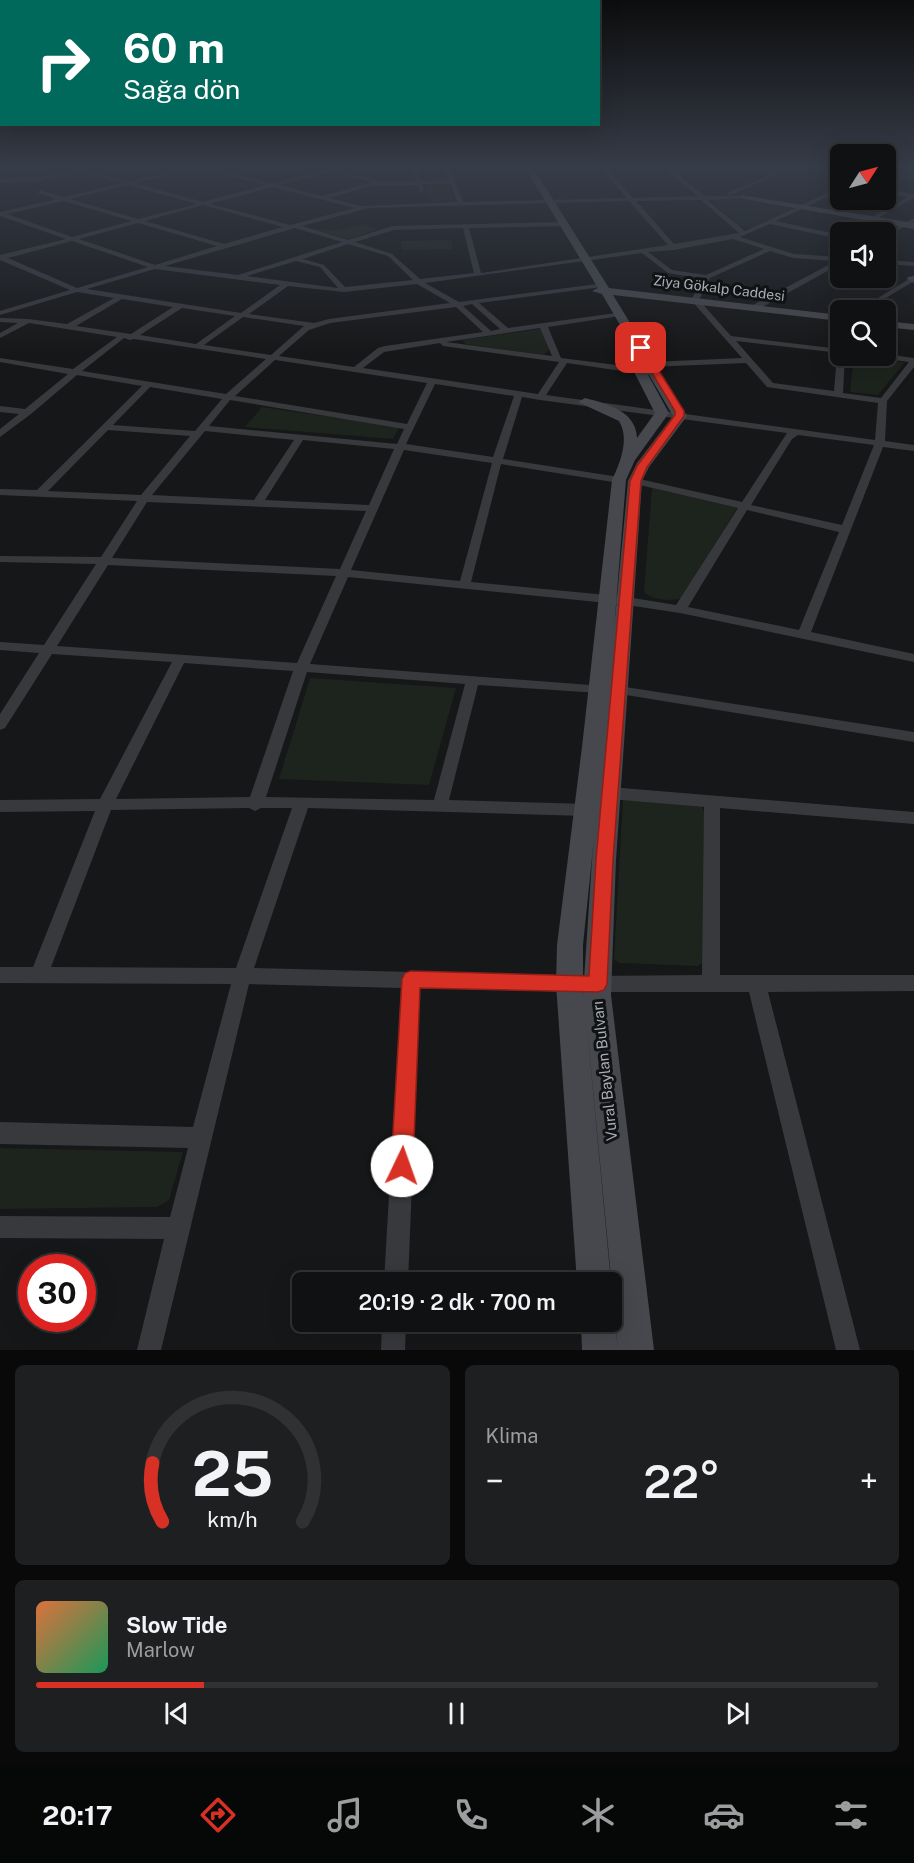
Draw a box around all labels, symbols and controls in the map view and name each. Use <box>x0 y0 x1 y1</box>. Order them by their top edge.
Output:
text: 60 m <box>123 23 225 72</box>
icon: right <box>24 24 102 102</box>
text: Sağa dön <box>123 73 240 105</box>
north arrow <box>830 144 896 210</box>
map controls <box>830 144 896 366</box>
button: sound <box>830 222 896 288</box>
street label: Ziya Gökalp Caddesi <box>652 272 786 304</box>
button: search <box>830 300 896 366</box>
pin <box>615 322 666 373</box>
icon: arrive <box>624 331 657 364</box>
street label: Vural Baylan Bulvarı <box>589 1000 620 1142</box>
position arrow <box>370 1134 434 1198</box>
speed limit sign: 30 <box>18 1254 96 1332</box>
text: 20:19 · 2 dk · 700 m <box>358 1289 556 1315</box>
text: Klima <box>486 1424 538 1448</box>
text: 25 <box>191 1437 273 1510</box>
text: 22° <box>643 1455 720 1508</box>
text: − <box>486 1462 504 1500</box>
text: + <box>860 1462 878 1500</box>
text: km/h <box>207 1507 257 1532</box>
text: Slow Tide <box>126 1612 227 1638</box>
text: Marlow <box>126 1638 195 1662</box>
icon: previous <box>160 1697 193 1730</box>
icon: pause <box>440 1697 473 1730</box>
icon: next <box>721 1697 754 1730</box>
icon: directions <box>197 1794 239 1836</box>
icon: music <box>324 1794 366 1836</box>
icon: phone <box>450 1794 492 1836</box>
icon: climate <box>577 1794 619 1836</box>
icon: car <box>703 1794 745 1836</box>
icon: filters <box>830 1794 872 1836</box>
text: 20:17 <box>42 1799 113 1831</box>

